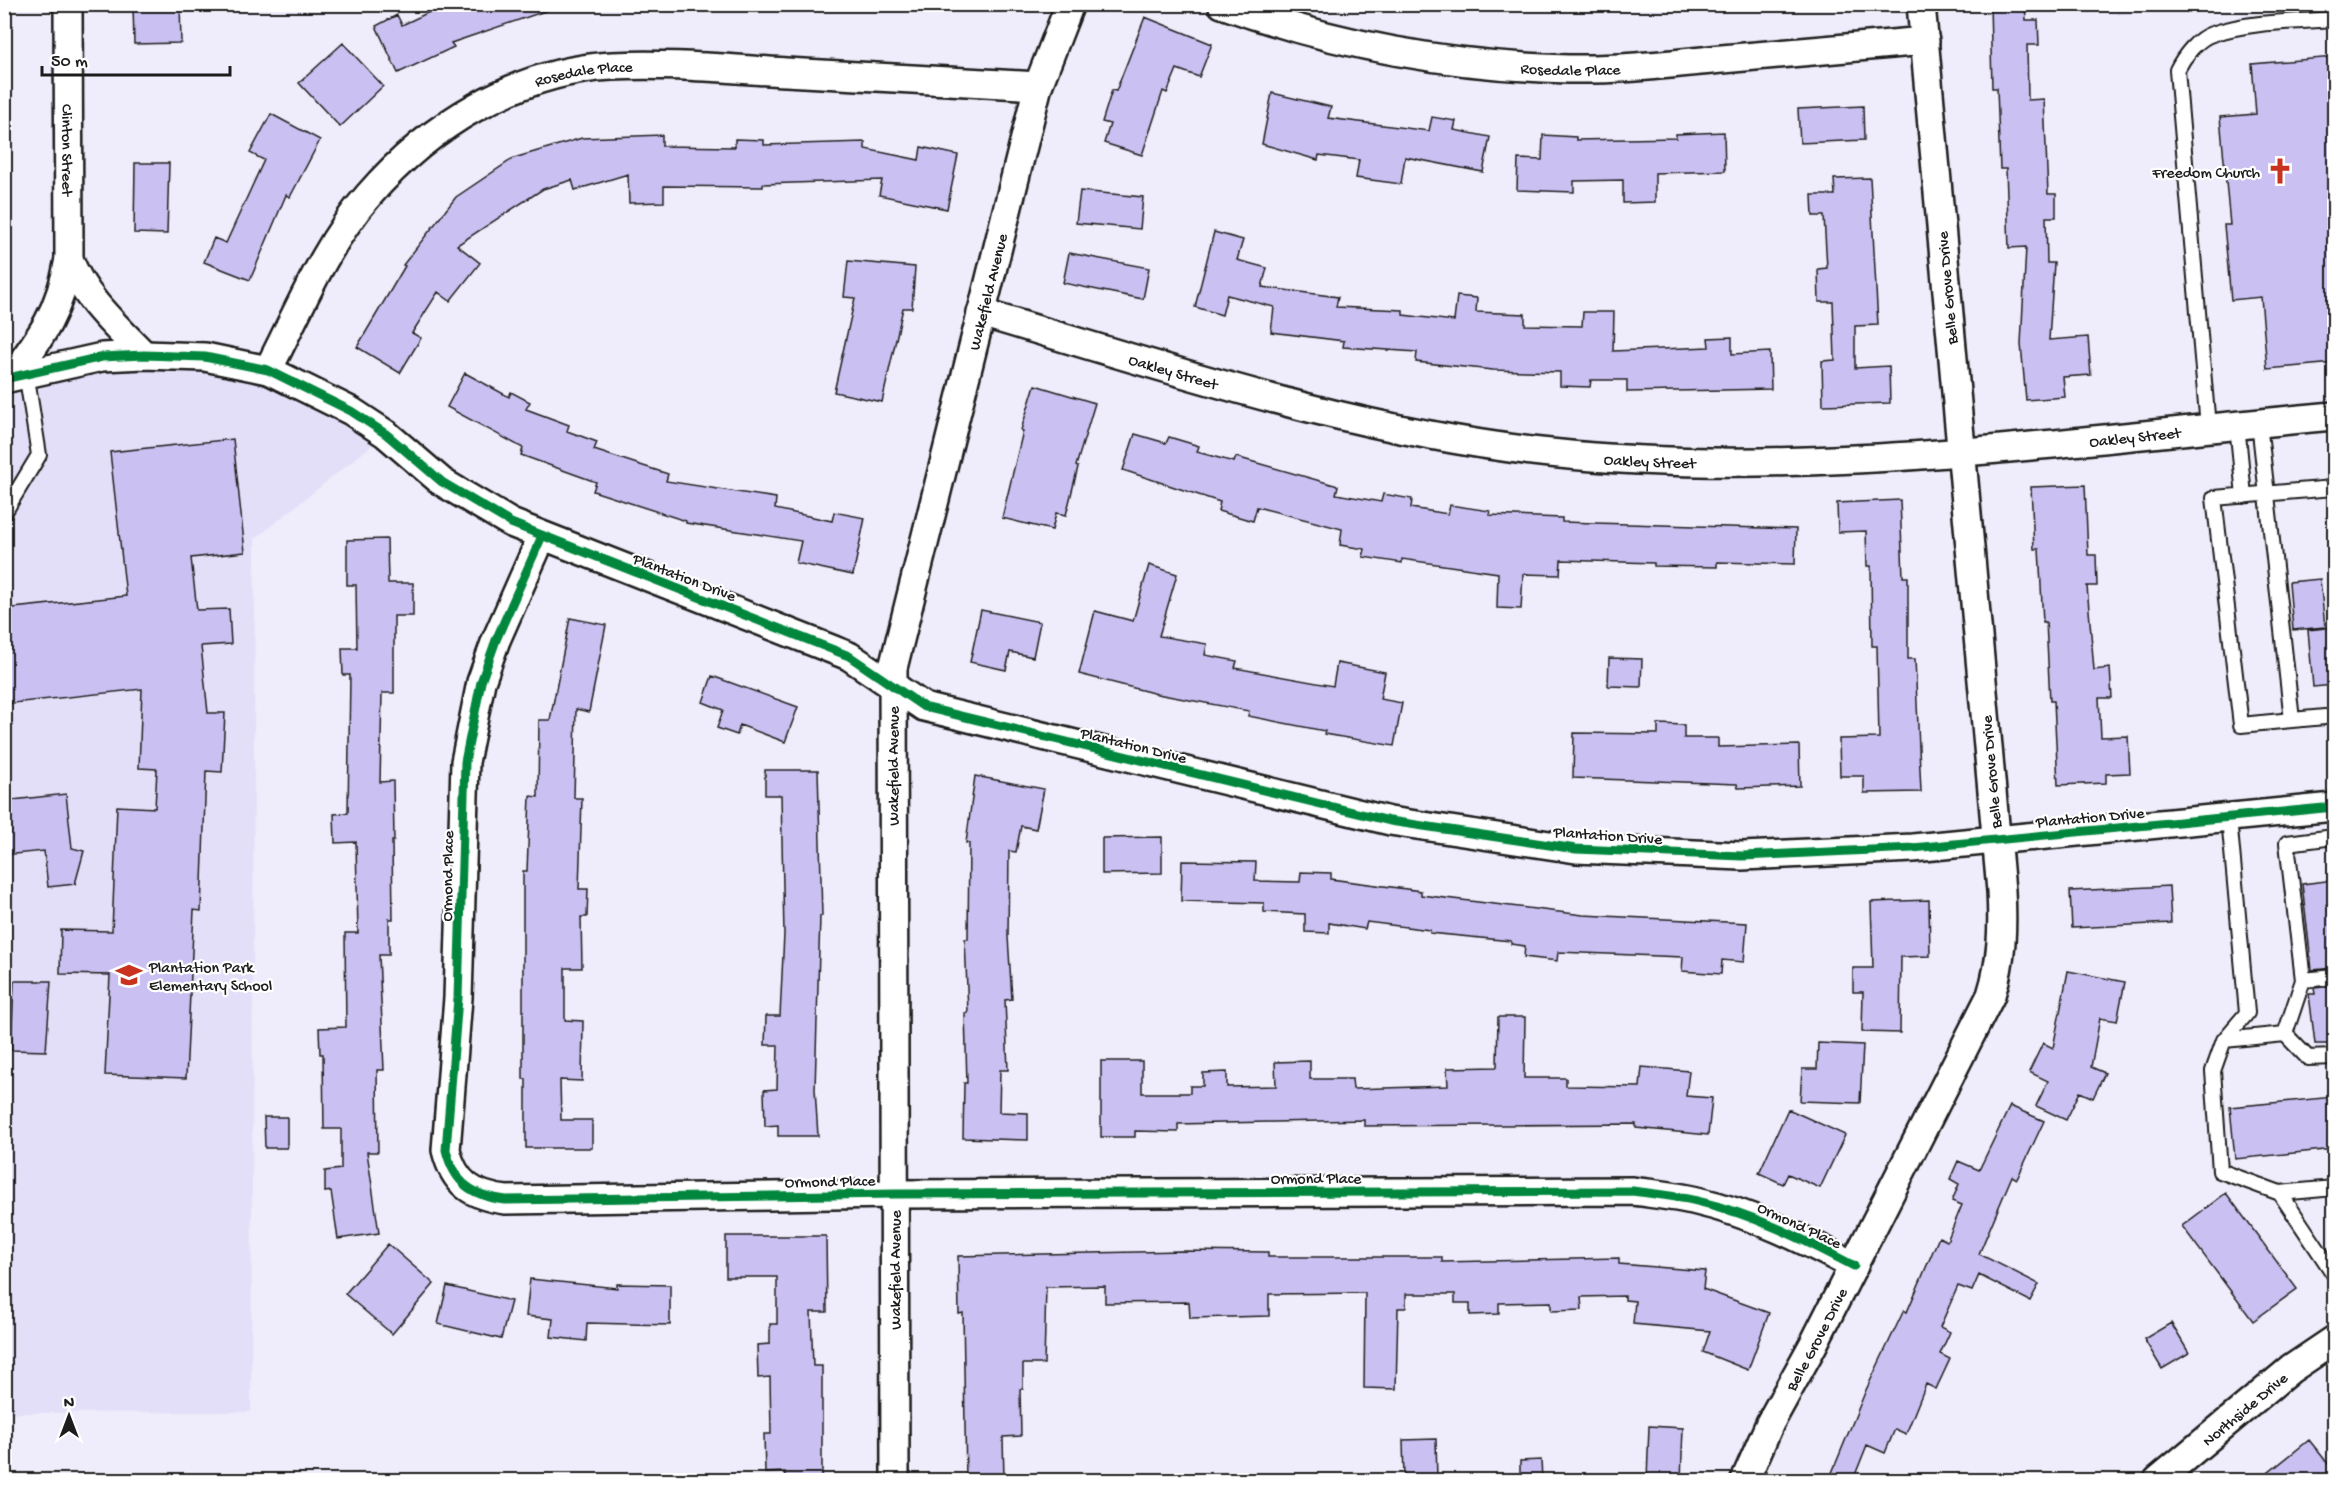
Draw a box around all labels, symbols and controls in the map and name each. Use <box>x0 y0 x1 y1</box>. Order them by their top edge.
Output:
scale bar <box>42 39 230 77</box>
text: 50 m <box>51 52 88 73</box>
street label: Rosedale Place <box>533 59 634 93</box>
street label: Rosedale Place <box>1520 61 1622 82</box>
street label: Clinton Street <box>55 104 75 198</box>
church icon: Freedom Church <box>2265 156 2295 186</box>
place label: Freedom Church <box>2151 165 2260 184</box>
street label: Belle Grove Drive <box>1935 230 1964 346</box>
street label: Wakefield Avenue <box>967 231 1014 353</box>
street label: Oakley Street <box>1126 352 1221 396</box>
street label: Oakley Street <box>2089 425 2183 453</box>
street label: Oakley Street <box>1603 452 1697 475</box>
street label: Plantation Drive <box>629 551 739 608</box>
street label: Wakefield Avenue <box>886 706 905 826</box>
street label: Belle Grove Drive <box>1979 714 2008 830</box>
street label: Plantation Drive <box>1077 725 1189 770</box>
street label: Plantation Drive <box>2034 805 2146 834</box>
street label: Plantation Drive <box>1552 824 1663 851</box>
street label: Ormond Place <box>439 830 460 922</box>
school or university icon: Plantation Park Elementary School <box>114 960 144 990</box>
place label: Plantation Park Elementary School <box>148 960 272 997</box>
street label: Ormond Place <box>1271 1171 1362 1190</box>
street label: Ormond Place <box>785 1173 876 1194</box>
street label: Ormond Place <box>1753 1199 1844 1255</box>
street label: Wakefield Avenue <box>888 1210 907 1330</box>
street label: Belle Grove Drive <box>1783 1285 1854 1396</box>
street label: Northside Drive <box>2200 1369 2293 1452</box>
north arrow <box>39 1386 99 1446</box>
text: N <box>64 1395 75 1414</box>

